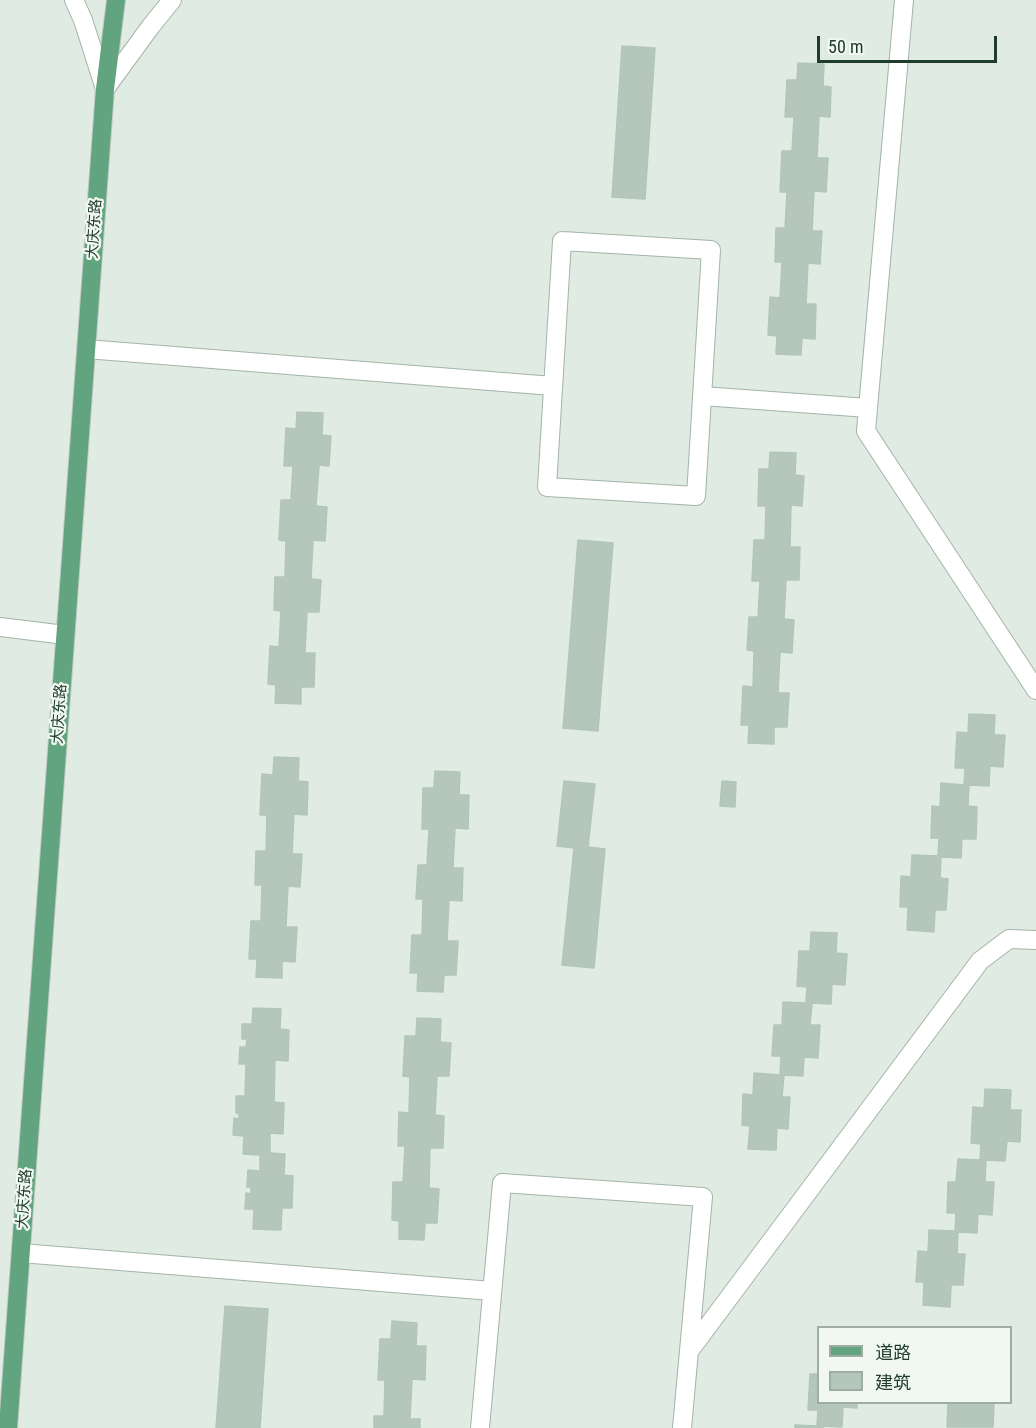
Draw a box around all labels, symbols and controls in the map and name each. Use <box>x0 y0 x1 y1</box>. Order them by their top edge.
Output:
scale bar <box>820 24 1000 62</box>
text: 50 m <box>828 36 863 57</box>
street label: 大庆东路 <box>84 198 106 260</box>
street label: 大庆东路 <box>49 683 71 745</box>
street label: 大庆东路 <box>14 1168 36 1230</box>
legend <box>817 1326 1012 1404</box>
text: 道路 <box>875 1342 911 1363</box>
text: 建筑 <box>875 1372 911 1393</box>

